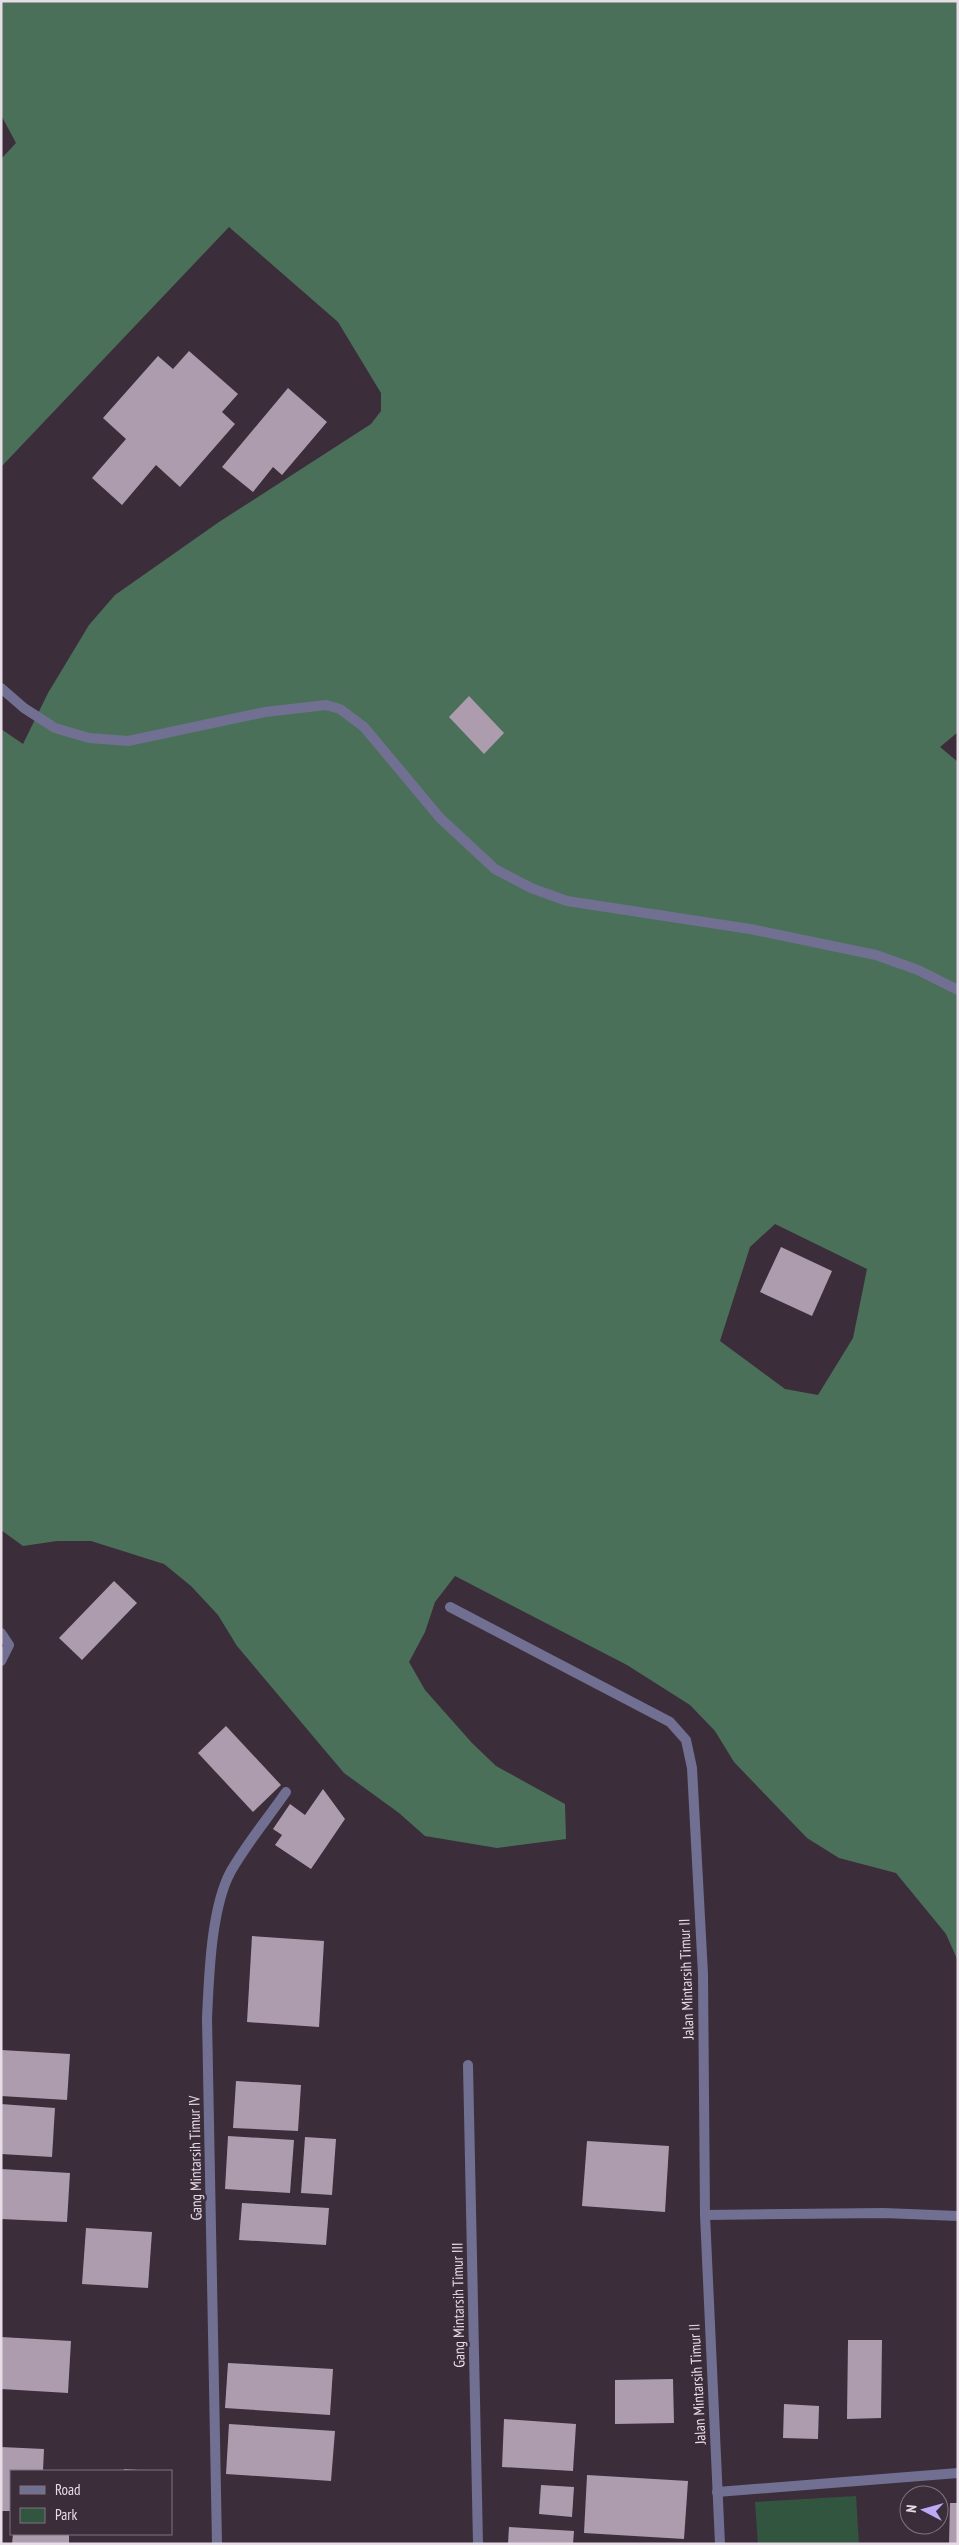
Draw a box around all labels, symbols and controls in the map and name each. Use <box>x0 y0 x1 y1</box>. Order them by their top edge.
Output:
street label: Jalan Mintarsih Timur II <box>674 1918 698 2041</box>
street label: Gang Mintarsih Timur IV <box>184 2095 206 2221</box>
street label: Gang Mintarsih Timur III <box>447 2242 469 2368</box>
street label: Jalan Mintarsih Timur II <box>684 2323 710 2446</box>
legend <box>10 2470 172 2535</box>
text: Road <box>55 2480 81 2499</box>
north arrow <box>899 2485 949 2535</box>
text: N <box>902 2504 920 2513</box>
text: Park <box>55 2505 77 2524</box>

